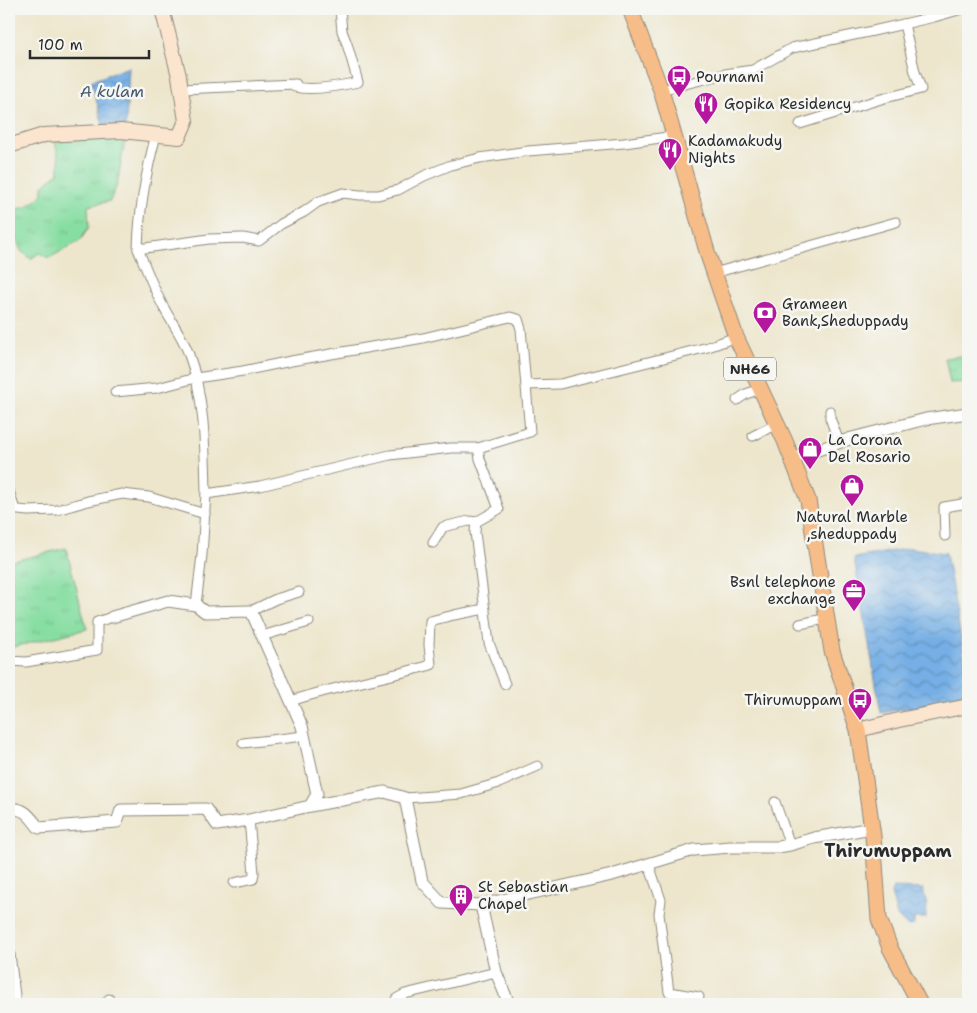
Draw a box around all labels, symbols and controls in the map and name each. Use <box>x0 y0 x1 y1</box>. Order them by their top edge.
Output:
scale bar <box>30 28 149 60</box>
text: 100 m <box>38 35 83 55</box>
bus stop icon: Pournami <box>666 64 692 98</box>
place label: Pournami <box>696 67 764 87</box>
water label: A kulam <box>80 81 144 102</box>
restaurant icon: Gopika Residency <box>693 91 719 125</box>
place label: Gopika Residency <box>724 94 851 114</box>
place label: Kadamakudy Nights <box>688 131 782 168</box>
restaurant icon: Kadamakudy Nights <box>657 137 683 171</box>
place label: Grameen Bank,Sheduppady <box>782 294 909 331</box>
bank icon: Grameen Bank,Sheduppady <box>752 300 778 334</box>
road number: NH66 <box>724 358 776 380</box>
place label: La Corona Del Rosario <box>828 430 911 467</box>
shop icon: La Corona Del Rosario <box>797 436 823 470</box>
shop icon: Natural Marble ,sheduppady <box>839 473 865 507</box>
place label: Natural Marble ,sheduppady <box>796 507 908 544</box>
place label: Bsnl telephone exchange <box>730 572 836 609</box>
office icon: Bsnl telephone exchange <box>841 578 867 612</box>
bus stop icon: Thirumuppam <box>847 687 873 721</box>
place label: Thirumuppam <box>744 690 842 710</box>
district label: Thirumuppam <box>824 839 952 863</box>
place label: St Sebastian Chapel <box>478 877 568 914</box>
building icon: St Sebastian Chapel <box>448 883 474 917</box>

